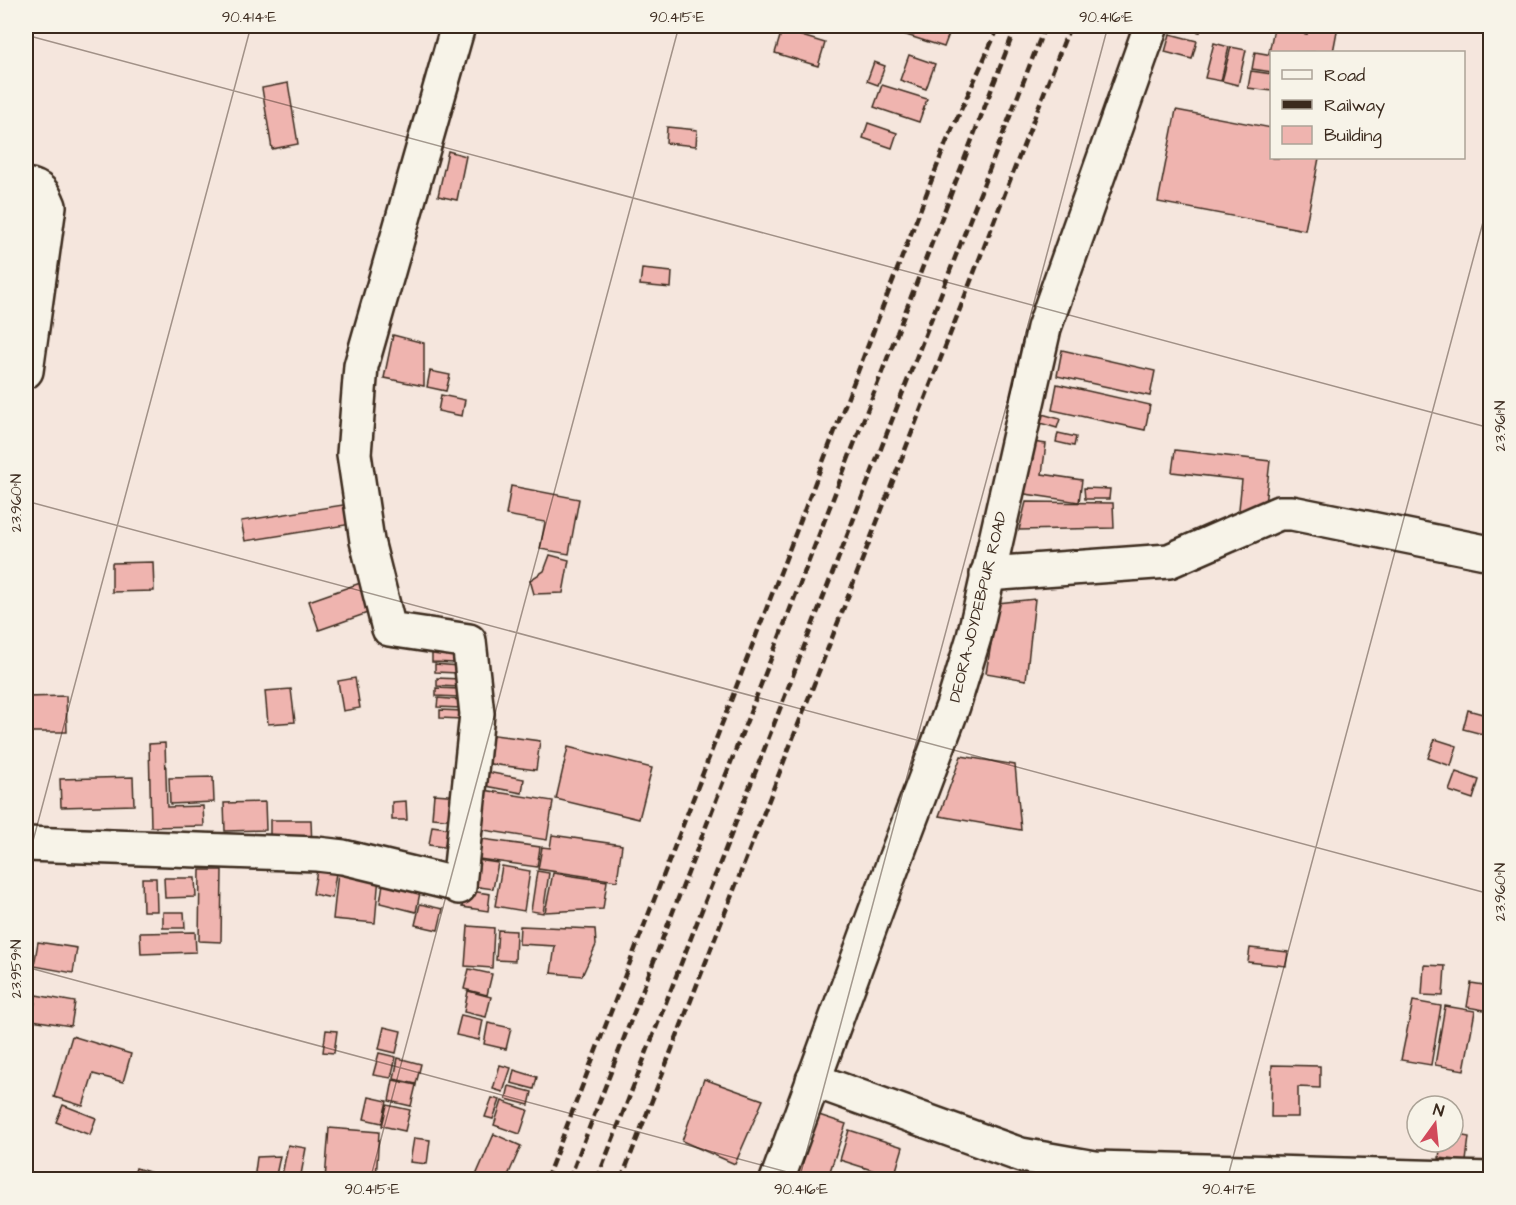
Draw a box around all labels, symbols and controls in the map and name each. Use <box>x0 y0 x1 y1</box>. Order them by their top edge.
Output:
text: 90.414°E <box>222 7 276 28</box>
text: 90.415°E <box>649 7 705 28</box>
text: 90.416°E <box>1079 7 1133 28</box>
legend <box>1270 51 1465 159</box>
text: Road <box>1324 63 1365 88</box>
text: Railway <box>1324 93 1385 119</box>
text: Building <box>1324 123 1382 149</box>
text: 23.961°N <box>1490 401 1511 451</box>
text: 23.960°N <box>6 474 27 532</box>
street label: DEORA-JOYDEBPUR ROAD <box>944 509 1012 705</box>
text: 23.960°N <box>1490 863 1511 921</box>
text: 23.959°N <box>6 940 27 998</box>
north arrow <box>1405 1094 1465 1154</box>
text: N <box>1431 1099 1446 1122</box>
text: 90.415°E <box>344 1179 400 1200</box>
text: 90.416°E <box>774 1179 828 1200</box>
text: 90.417°E <box>1202 1179 1256 1200</box>

